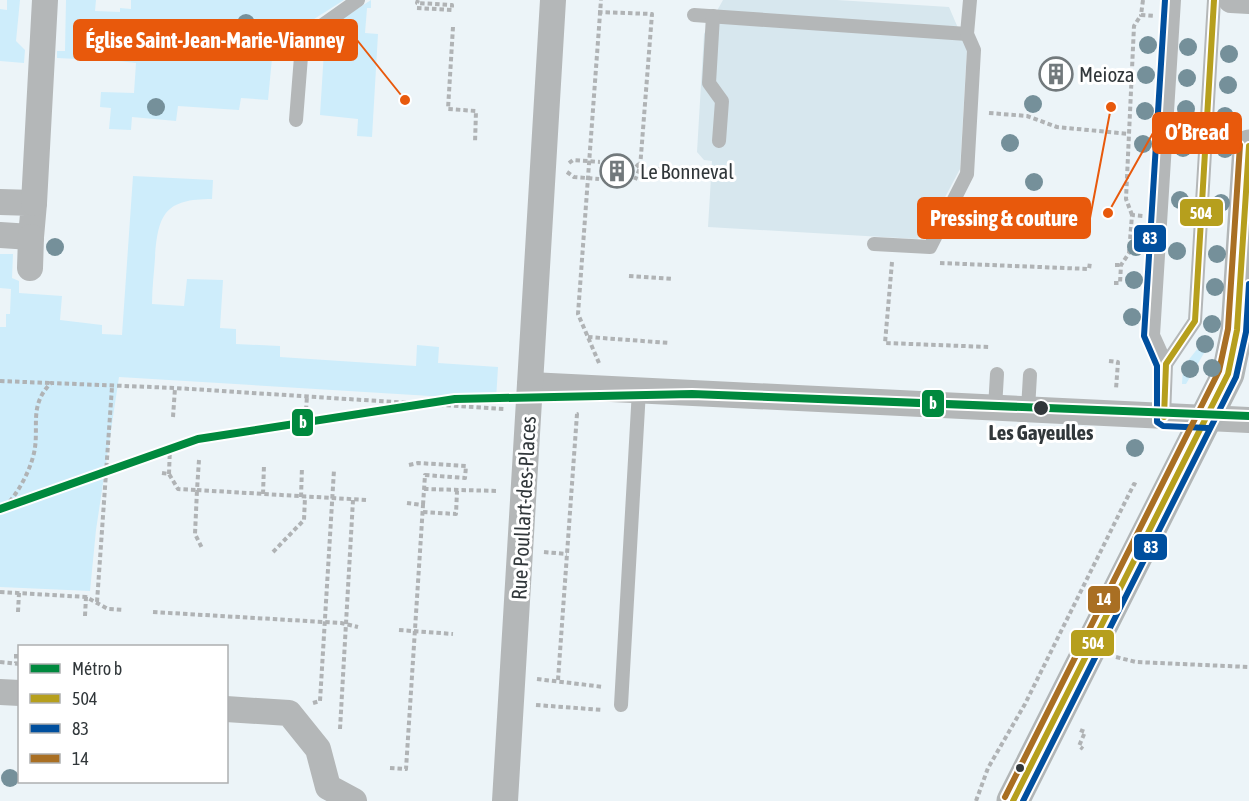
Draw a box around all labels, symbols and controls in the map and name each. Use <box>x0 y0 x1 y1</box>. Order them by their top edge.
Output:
callout: Église Saint-Jean-Marie-Vianney <box>74 20 357 60</box>
text: Église Saint-Jean-Marie-Vianney <box>85 27 345 53</box>
building icon: Meioza <box>1038 56 1074 92</box>
place label: Meioza <box>1079 62 1134 86</box>
callout: O’Bread <box>1153 113 1241 153</box>
text: O’Bread <box>1165 119 1229 145</box>
building icon: Le Bonneval <box>599 153 635 189</box>
place label: Le Bonneval <box>640 159 734 183</box>
callout: Pressing & couture <box>918 198 1090 238</box>
line badge: 504 <box>1179 198 1224 227</box>
text: 504 <box>1190 204 1213 222</box>
text: Pressing & couture <box>930 205 1078 231</box>
line badge: 83 <box>1133 224 1167 253</box>
text: 83 <box>1142 229 1158 247</box>
line badge: b <box>921 389 945 418</box>
text: b <box>929 394 937 412</box>
marker: Les Gayeulles <box>1032 399 1050 417</box>
line badge: b <box>291 408 314 437</box>
text: b <box>299 413 307 431</box>
street label: Rue Poullart-des-Places <box>506 416 540 600</box>
place label: Les Gayeulles <box>989 420 1094 444</box>
line badge: 83 <box>1133 533 1168 561</box>
text: 83 <box>1143 538 1159 556</box>
line badge: 14 <box>1087 585 1121 614</box>
text: 14 <box>1096 590 1112 608</box>
line badge: 504 <box>1070 629 1115 657</box>
text: 504 <box>1082 634 1105 652</box>
legend <box>18 645 228 783</box>
text: Métro b <box>72 658 122 679</box>
text: 504 <box>72 688 97 709</box>
text: 83 <box>72 718 89 739</box>
text: 14 <box>72 748 89 769</box>
unlabelled marker <box>1014 762 1026 774</box>

